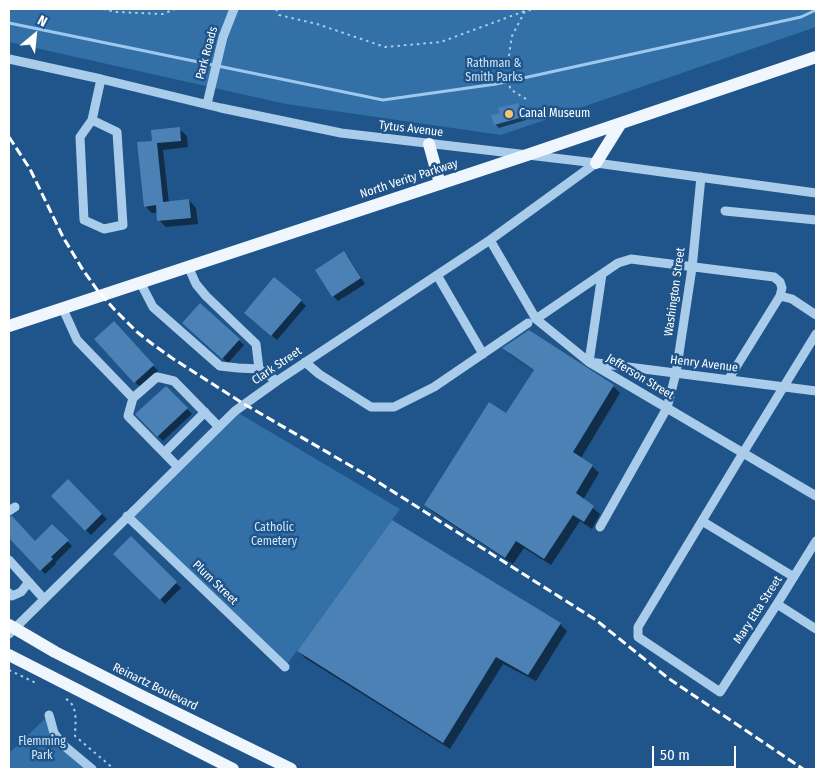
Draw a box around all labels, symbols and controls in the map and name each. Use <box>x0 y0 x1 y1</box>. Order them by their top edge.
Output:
north arrow <box>10 10 60 60</box>
text: N <box>35 12 50 31</box>
street label: Park Roads <box>193 25 221 81</box>
park label: Rathman & Smith Parks <box>465 57 523 85</box>
place label: Canal Museum <box>519 107 590 121</box>
marker: Canal Museum <box>503 108 515 120</box>
street label: Tytus Avenue <box>378 118 444 140</box>
street label: North Verity Parkway <box>358 156 460 202</box>
street label: Washington Street <box>662 247 688 337</box>
street label: Clark Street <box>249 344 305 388</box>
street label: Jefferson Street <box>604 351 676 403</box>
street label: Henry Avenue <box>669 353 739 375</box>
park label: Catholic Cemetery <box>251 521 297 549</box>
street label: Plum Street <box>189 558 241 608</box>
street label: Mary Etta Street <box>731 573 785 647</box>
street label: Reinartz Boulevard <box>110 660 200 714</box>
park label: Flemming Park <box>18 735 66 763</box>
scale bar <box>655 736 739 768</box>
text: 50 m <box>660 746 690 764</box>

